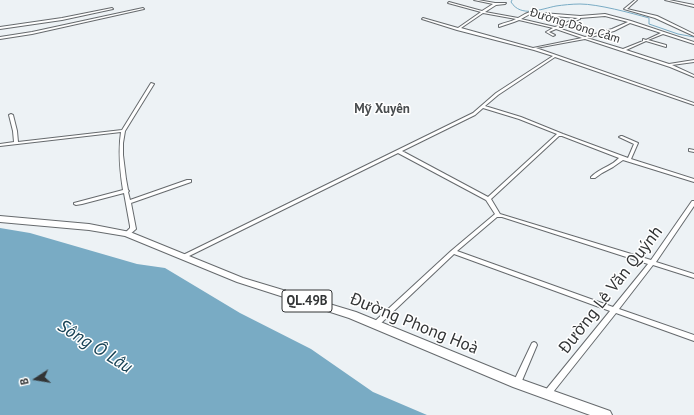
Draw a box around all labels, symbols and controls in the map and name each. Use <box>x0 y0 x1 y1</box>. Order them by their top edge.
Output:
street label: Đường Dõng Cảm <box>528 5 622 47</box>
district label: Mỹ Xuyên <box>354 101 410 117</box>
street label: Đường Lê Văn Quýnh <box>555 222 667 358</box>
street label: Đường Phong Hoà <box>347 289 481 359</box>
road number: QL.49B <box>282 290 332 312</box>
water label: Sông Ô Lâu <box>54 316 136 378</box>
north arrow <box>16 359 56 399</box>
text: B <box>17 377 32 386</box>

